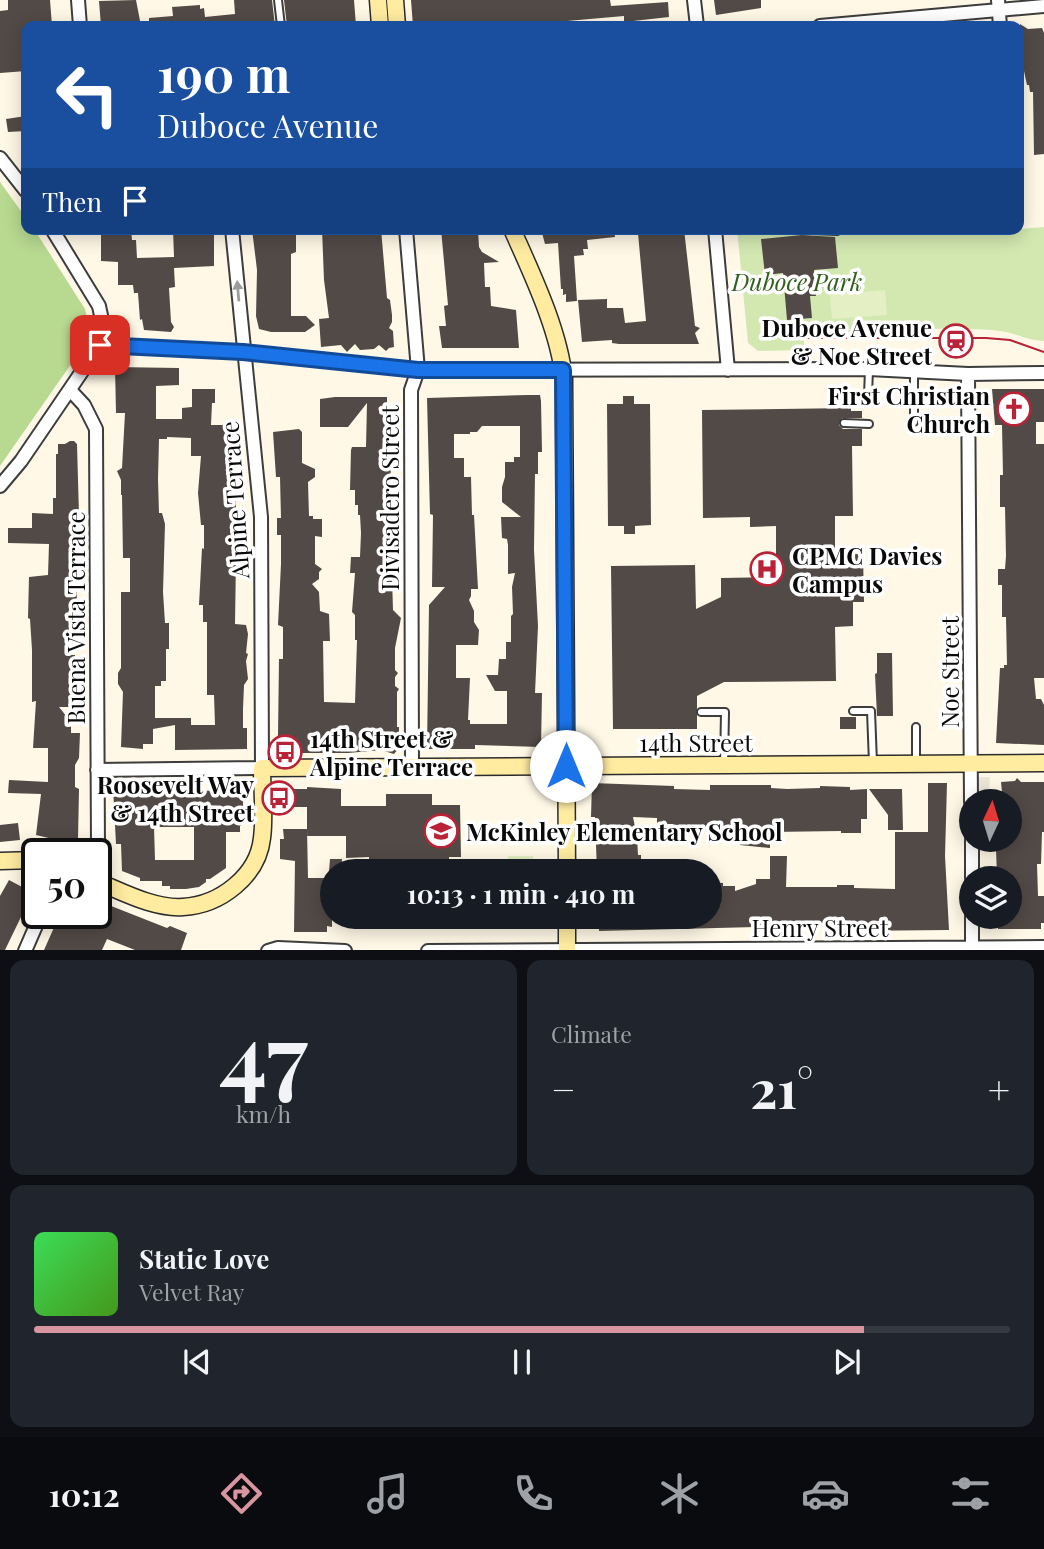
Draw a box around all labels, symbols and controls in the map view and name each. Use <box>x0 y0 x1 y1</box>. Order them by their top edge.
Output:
text: 190 m <box>157 40 290 105</box>
icon: left <box>42 49 133 140</box>
text: Duboce Avenue <box>157 103 379 146</box>
icon: arrive <box>116 182 154 220</box>
text: Then <box>42 184 102 219</box>
park label: Duboce Park <box>731 265 862 297</box>
one-way arrow <box>232 280 243 302</box>
place label: Duboce Avenue & Noe Street <box>761 311 933 371</box>
pin <box>70 315 130 375</box>
station icon: Duboce Avenue & Noe Street <box>937 322 975 360</box>
icon: arrive <box>81 326 119 364</box>
place label: First Christian Church <box>828 379 990 439</box>
church icon: First Christian Church <box>995 390 1033 428</box>
street label: Divisadero Street <box>373 405 405 591</box>
street label: Alpine Terrace <box>213 420 256 581</box>
street label: Buena Vista Terrace <box>59 511 91 725</box>
place label: CPMC Davies Campus <box>792 539 942 599</box>
hospital icon: CPMC Davies Campus <box>748 550 786 588</box>
street label: Noe Street <box>933 615 965 728</box>
place label: 14th Street & Alpine Terrace <box>309 722 473 782</box>
street label: 14th Street <box>639 726 753 758</box>
position arrow <box>529 729 603 803</box>
bus stop icon: 14th Street & Alpine Terrace <box>266 733 304 771</box>
place label: Roosevelt Way & 14th Street <box>97 768 255 828</box>
bus stop icon: Roosevelt Way & 14th Street <box>260 779 298 817</box>
north arrow <box>959 789 1022 852</box>
map controls <box>959 789 1022 929</box>
school or university icon: McKinley Elementary School <box>422 812 460 850</box>
place label: McKinley Elementary School <box>466 815 783 847</box>
speed limit sign: 50 <box>21 838 112 929</box>
button: layers <box>959 866 1022 929</box>
text: 10:13 · 1 min · 410 m <box>407 876 635 911</box>
street label: Henry Street <box>752 911 889 943</box>
text: 47 <box>219 992 308 1113</box>
text: Climate <box>551 1018 632 1049</box>
text: 21° <box>750 1053 813 1122</box>
text: − <box>551 1063 576 1114</box>
text: + <box>988 1063 1010 1114</box>
text: km/h <box>236 1098 291 1129</box>
text: Static Love <box>139 1241 269 1276</box>
text: Velvet Ray <box>139 1276 244 1307</box>
icon: previous <box>178 1343 216 1381</box>
icon: pause <box>503 1343 541 1381</box>
icon: next <box>828 1343 866 1381</box>
icon: directions <box>217 1469 266 1518</box>
icon: music <box>363 1469 412 1518</box>
icon: phone <box>509 1469 558 1518</box>
icon: climate <box>655 1469 704 1518</box>
icon: car <box>801 1469 850 1518</box>
icon: filters <box>946 1469 995 1518</box>
text: 10:12 <box>48 1472 120 1515</box>

